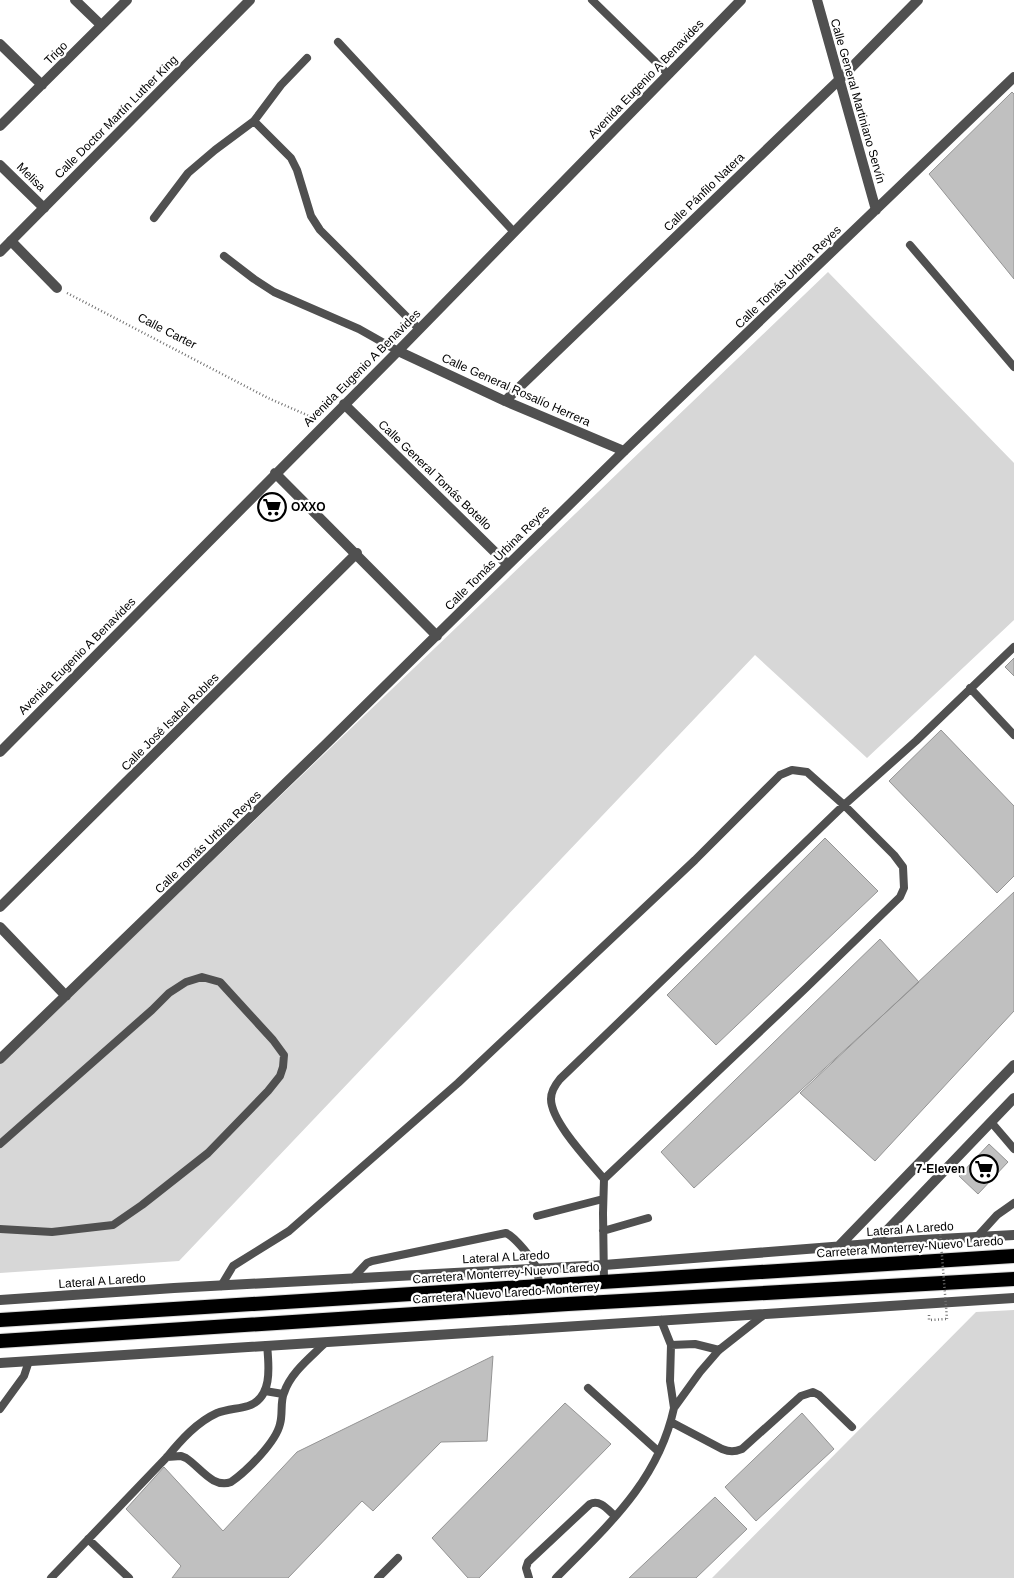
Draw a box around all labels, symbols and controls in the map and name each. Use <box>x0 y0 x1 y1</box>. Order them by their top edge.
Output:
street label: Avenida Eugenio A Benavides <box>585 17 707 141</box>
street label: Calle General Martiniano Servín <box>828 17 888 185</box>
street label: Trigo <box>42 38 71 67</box>
street label: Calle Doctor Martín Luther King <box>52 53 180 181</box>
street label: Calle Pánfilo Natera <box>661 150 747 234</box>
street label: Melisa <box>14 160 48 194</box>
street label: Calle Tomás Urbina Reyes <box>732 223 844 331</box>
street label: Avenida Eugenio A Benavides <box>301 307 423 429</box>
street label: Calle Carter <box>135 310 199 352</box>
street label: Calle General Rosalío Herrera <box>439 351 593 429</box>
street label: Calle General Tomás Botello <box>376 417 495 533</box>
supermarket icon: OXXO <box>257 492 287 522</box>
place label: OXXO <box>291 500 326 514</box>
street label: Calle Tomás Urbina Reyes <box>442 503 552 613</box>
street label: Avenida Eugenio A Benavides <box>16 595 138 717</box>
street label: Calle José Isabel Robles <box>118 670 222 774</box>
street label: Calle Tomás Urbina Reyes <box>152 788 264 896</box>
supermarket icon: 7-Eleven <box>969 1154 999 1184</box>
place label: 7-Eleven <box>916 1162 965 1176</box>
street label: Lateral A Laredo <box>866 1219 954 1239</box>
street label: Carretera Monterrey-Nuevo Laredo <box>816 1233 1004 1261</box>
street label: Lateral A Laredo <box>462 1248 550 1266</box>
street label: Carretera Monterrey-Nuevo Laredo <box>412 1259 600 1287</box>
street label: Lateral A Laredo <box>58 1271 146 1291</box>
street label: Carretera Nuevo Laredo-Monterrey <box>412 1279 600 1307</box>

